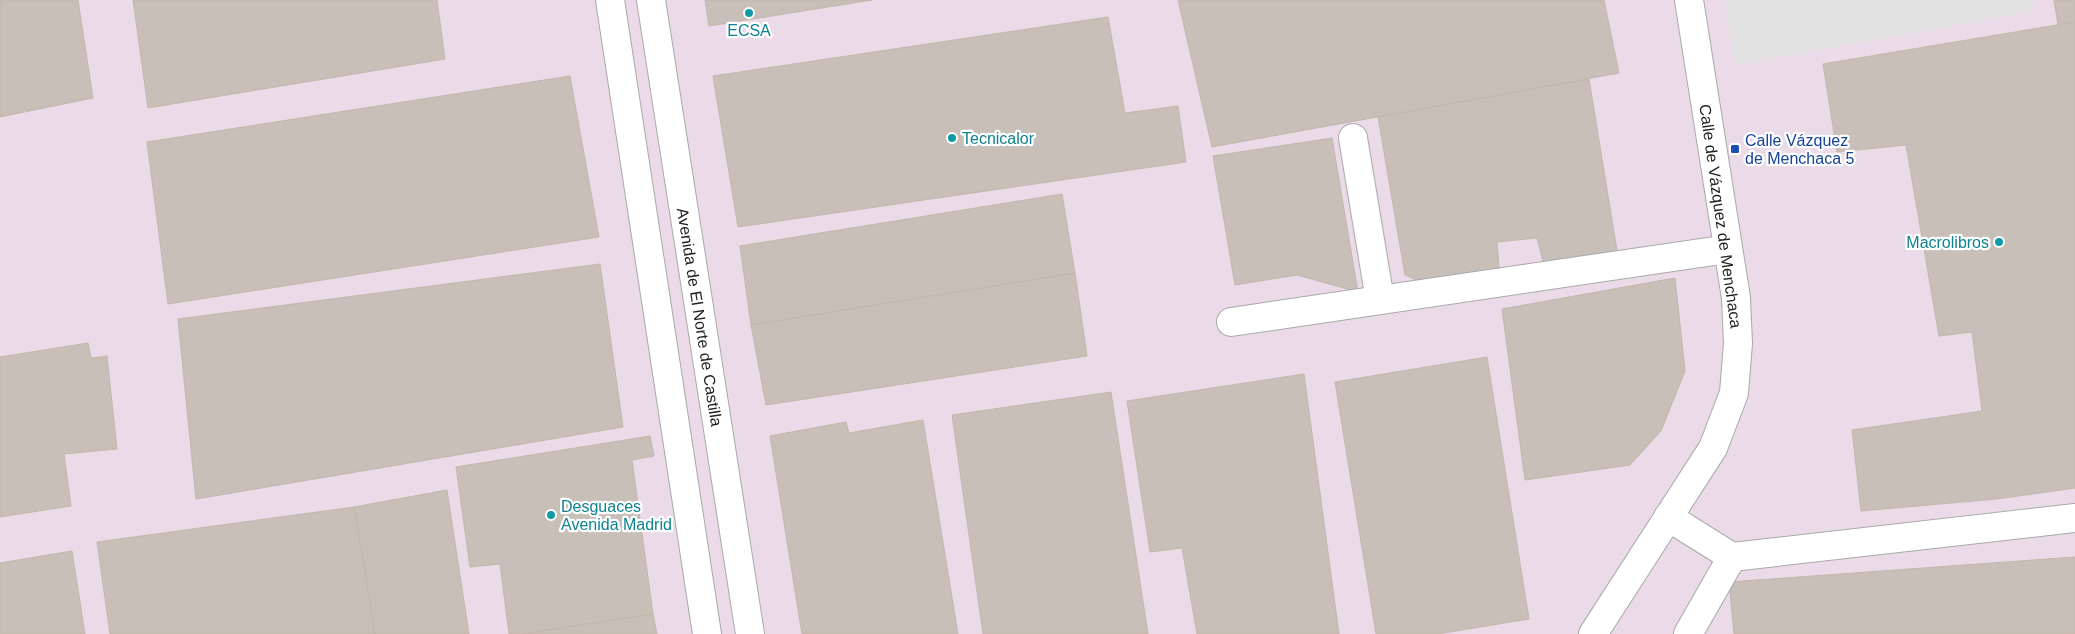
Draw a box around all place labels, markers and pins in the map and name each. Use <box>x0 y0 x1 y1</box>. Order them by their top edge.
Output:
marker: ECSA <box>743 7 755 19</box>
place label: ECSA <box>727 22 771 39</box>
place label: Tecnicalor <box>962 130 1035 147</box>
marker: Tecnicalor <box>946 132 958 144</box>
place label: Calle Vázquez de Menchaca 5 <box>1745 132 1855 167</box>
marker: Calle Vázquez de Menchaca 5 <box>1729 143 1741 155</box>
place label: Macrolibros <box>1906 234 1989 251</box>
marker: Macrolibros <box>1993 236 2005 248</box>
place label: Desguaces Avenida Madrid <box>561 498 672 533</box>
marker: Desguaces Avenida Madrid <box>545 509 557 521</box>

